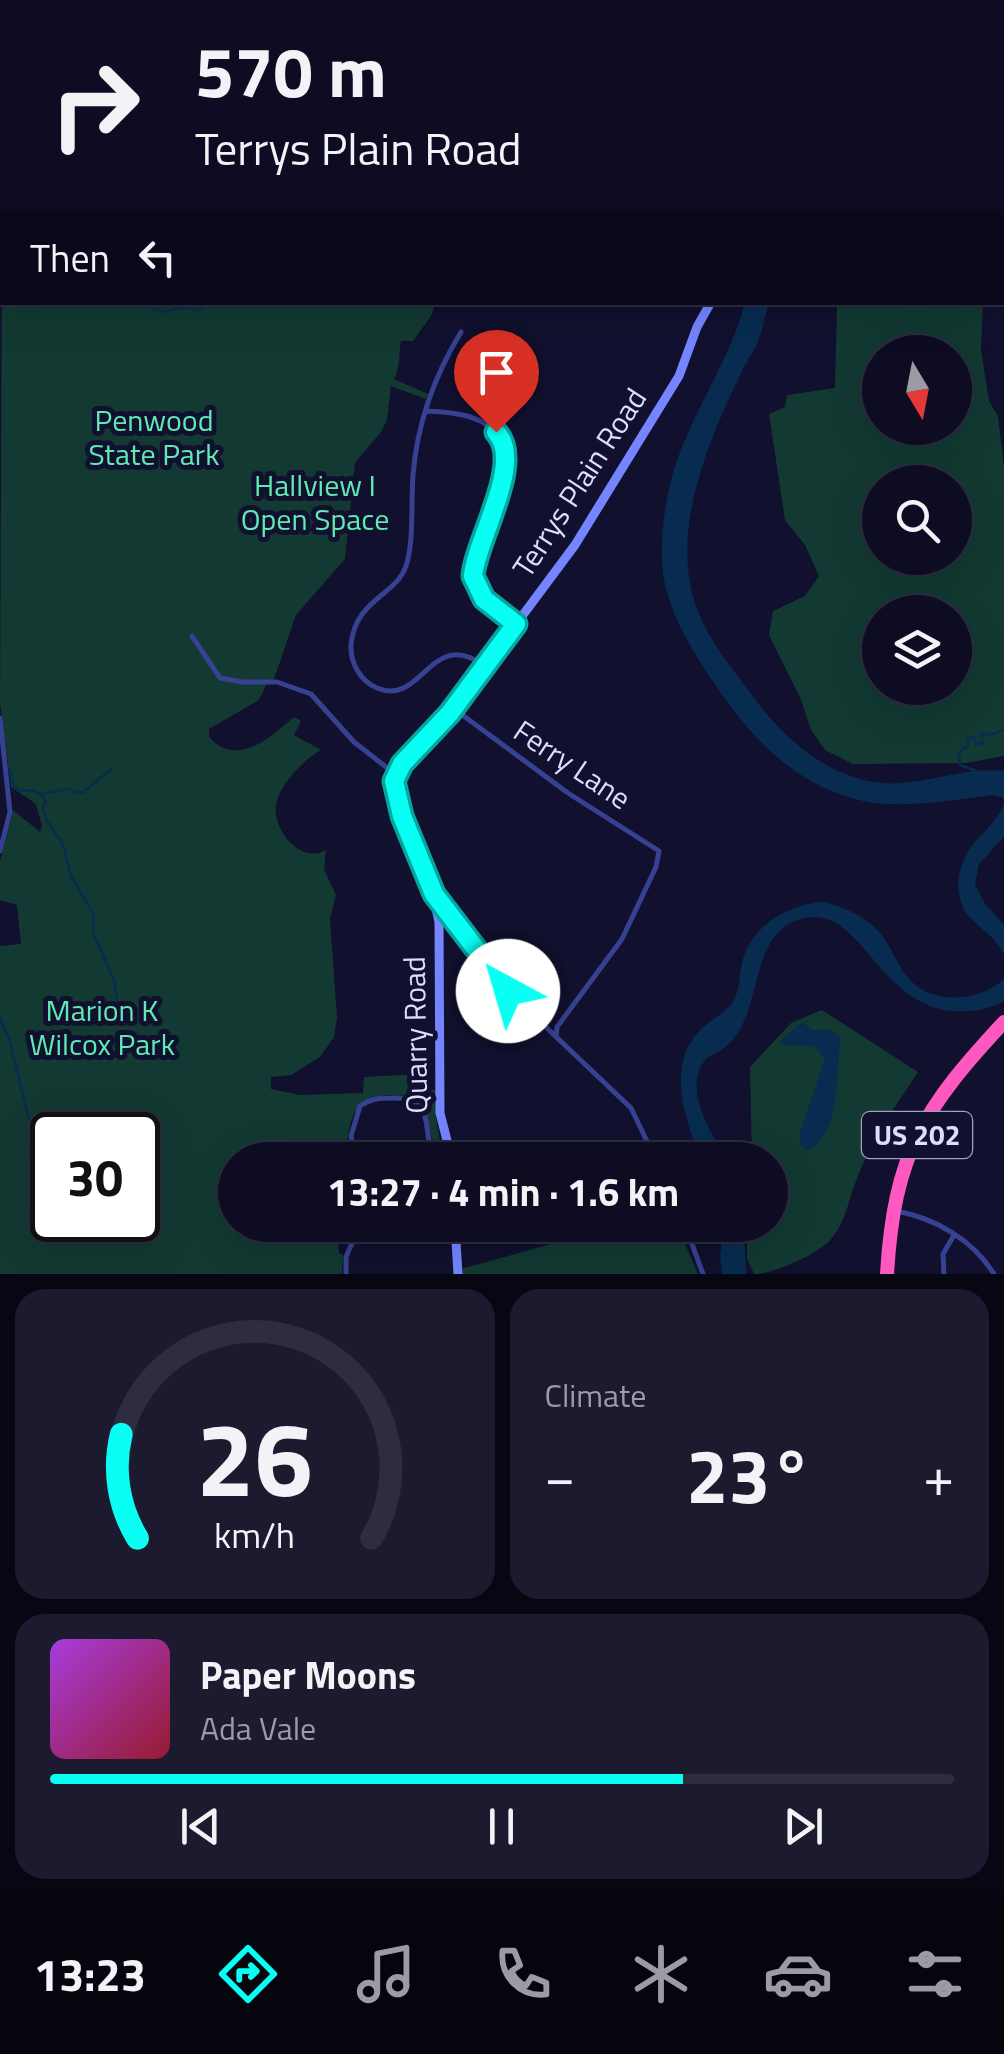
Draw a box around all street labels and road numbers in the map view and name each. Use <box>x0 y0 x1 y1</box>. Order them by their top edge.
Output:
street label: Terrys Plain Road <box>501 379 658 586</box>
street label: Ferry Lane <box>505 708 641 820</box>
street label: Quarry Road <box>391 956 439 1114</box>
road number: US 202 <box>862 1112 972 1158</box>

